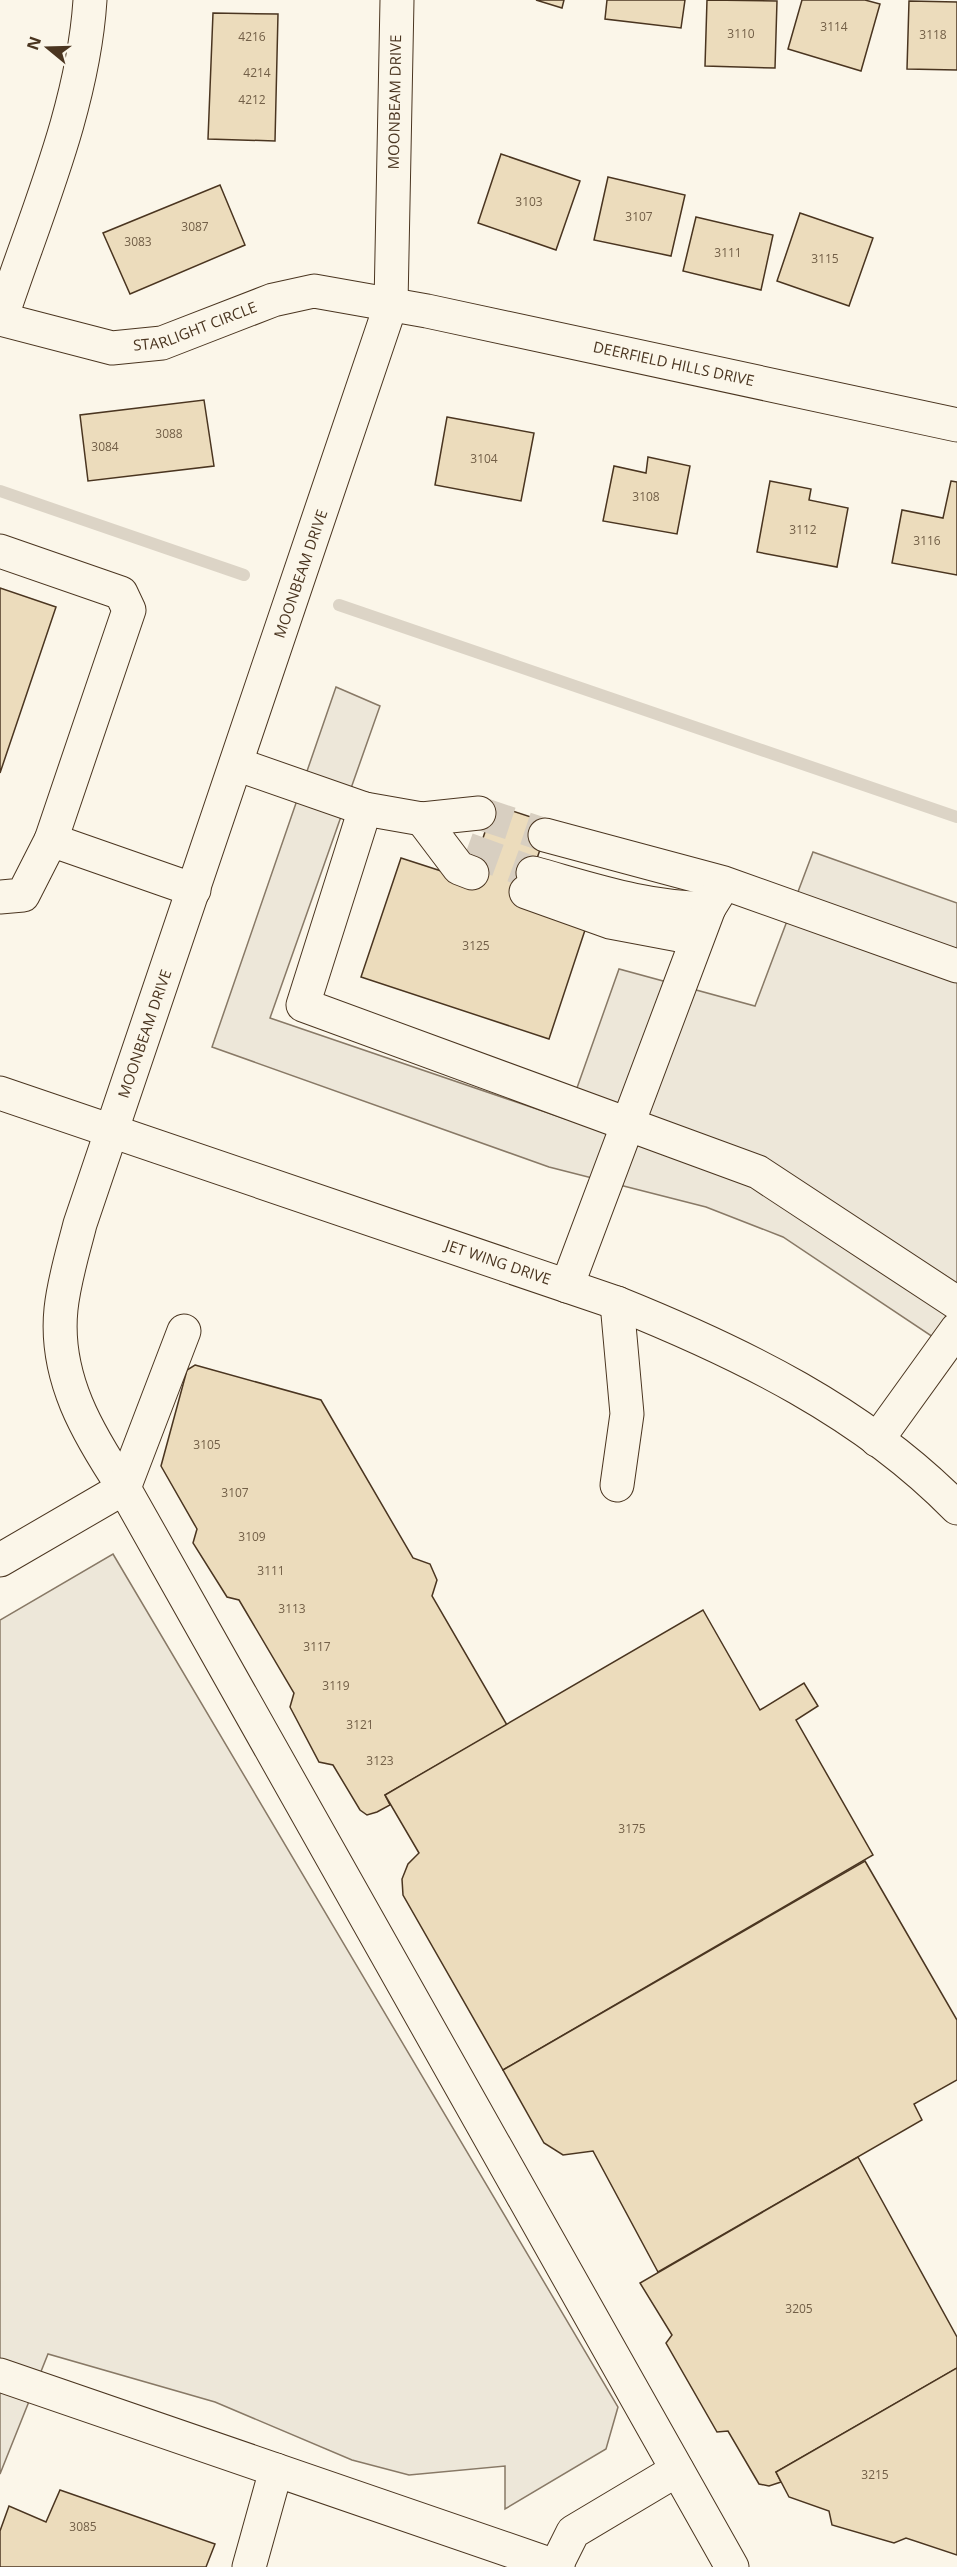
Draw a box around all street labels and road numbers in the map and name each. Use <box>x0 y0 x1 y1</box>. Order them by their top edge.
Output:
street label: MOONBEAM DRIVE <box>383 34 405 169</box>
street label: STARLIGHT CIRCLE <box>132 296 259 355</box>
street label: DEERFIELD HILLS DRIVE <box>591 336 756 390</box>
street label: MOONBEAM DRIVE <box>269 507 331 641</box>
street label: MOONBEAM DRIVE <box>113 967 175 1101</box>
street label: JET WING DRIVE <box>441 1234 554 1289</box>

